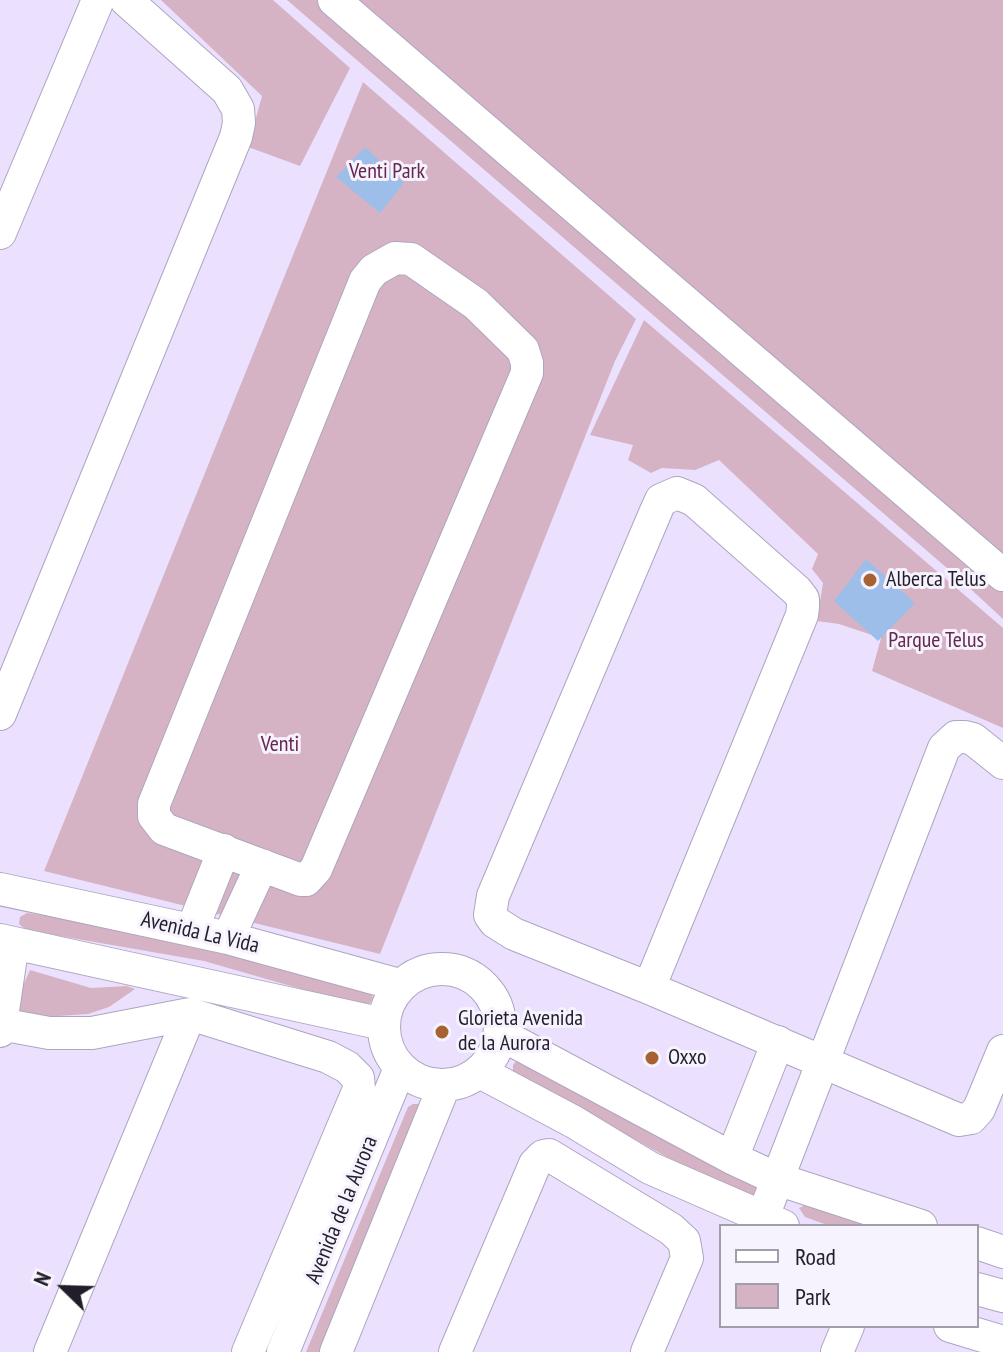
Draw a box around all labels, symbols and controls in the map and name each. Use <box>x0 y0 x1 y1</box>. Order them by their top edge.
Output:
park label: Venti Park <box>349 159 425 185</box>
place label: Alberca Telus <box>886 567 986 593</box>
marker: Alberca Telus <box>861 571 879 589</box>
park label: Parque Telus <box>888 628 984 654</box>
park label: Venti <box>261 732 299 758</box>
street label: Avenida La Vida <box>138 907 262 959</box>
place label: Glorieta Avenida de la Aurora <box>458 1006 583 1058</box>
marker: Glorieta Avenida de la Aurora <box>433 1023 451 1041</box>
place label: Oxxo <box>668 1045 706 1071</box>
marker: Oxxo <box>643 1049 661 1067</box>
street label: Avenida de la Aurora <box>300 1132 384 1288</box>
legend <box>719 1224 979 1328</box>
text: Road <box>795 1241 836 1272</box>
north arrow <box>24 1248 104 1328</box>
text: N <box>27 1268 57 1290</box>
text: Park <box>795 1281 831 1312</box>

